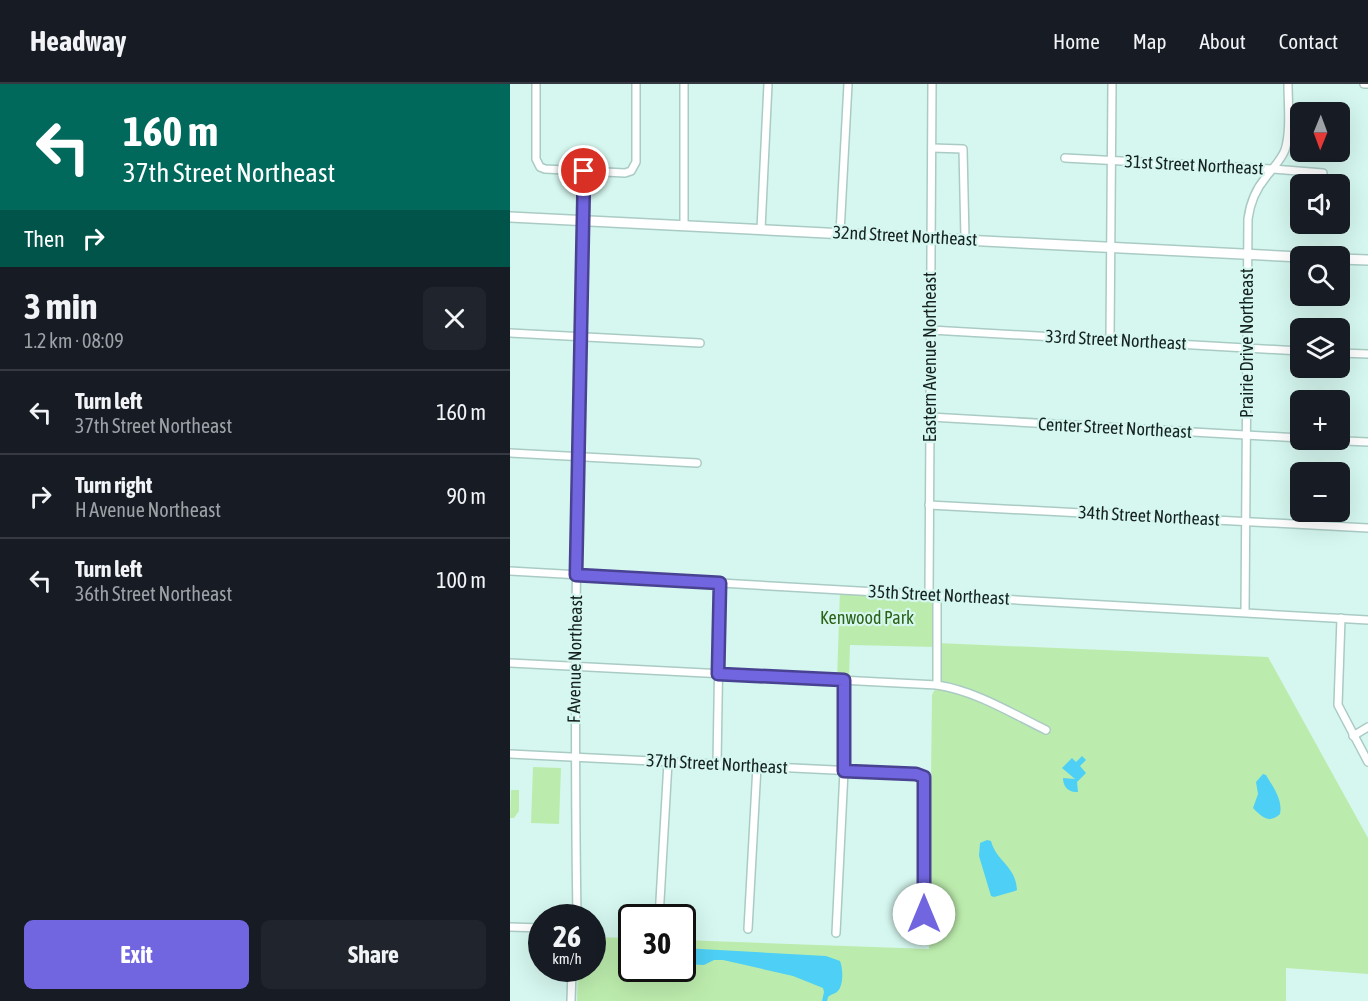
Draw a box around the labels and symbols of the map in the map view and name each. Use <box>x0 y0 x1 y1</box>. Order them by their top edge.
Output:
north arrow <box>1290 102 1350 162</box>
pin <box>558 145 609 196</box>
street label: 31st Street Northeast <box>1124 150 1264 179</box>
street label: 32nd Street Northeast <box>832 221 978 250</box>
street label: Prairie Drive Northeast <box>1236 268 1257 418</box>
street label: Eastern Avenue Northeast <box>919 272 940 442</box>
street label: 33rd Street Northeast <box>1045 325 1187 354</box>
street label: Center Street Northeast <box>1038 413 1193 442</box>
street label: 34th Street Northeast <box>1078 501 1220 530</box>
street label: 35th Street Northeast <box>868 580 1010 609</box>
street label: F Avenue Northeast <box>563 595 586 723</box>
park label: Kenwood Park <box>820 607 914 628</box>
street label: 37th Street Northeast <box>646 749 788 778</box>
position arrow <box>892 882 956 946</box>
speed limit sign: 30 <box>618 904 696 982</box>

